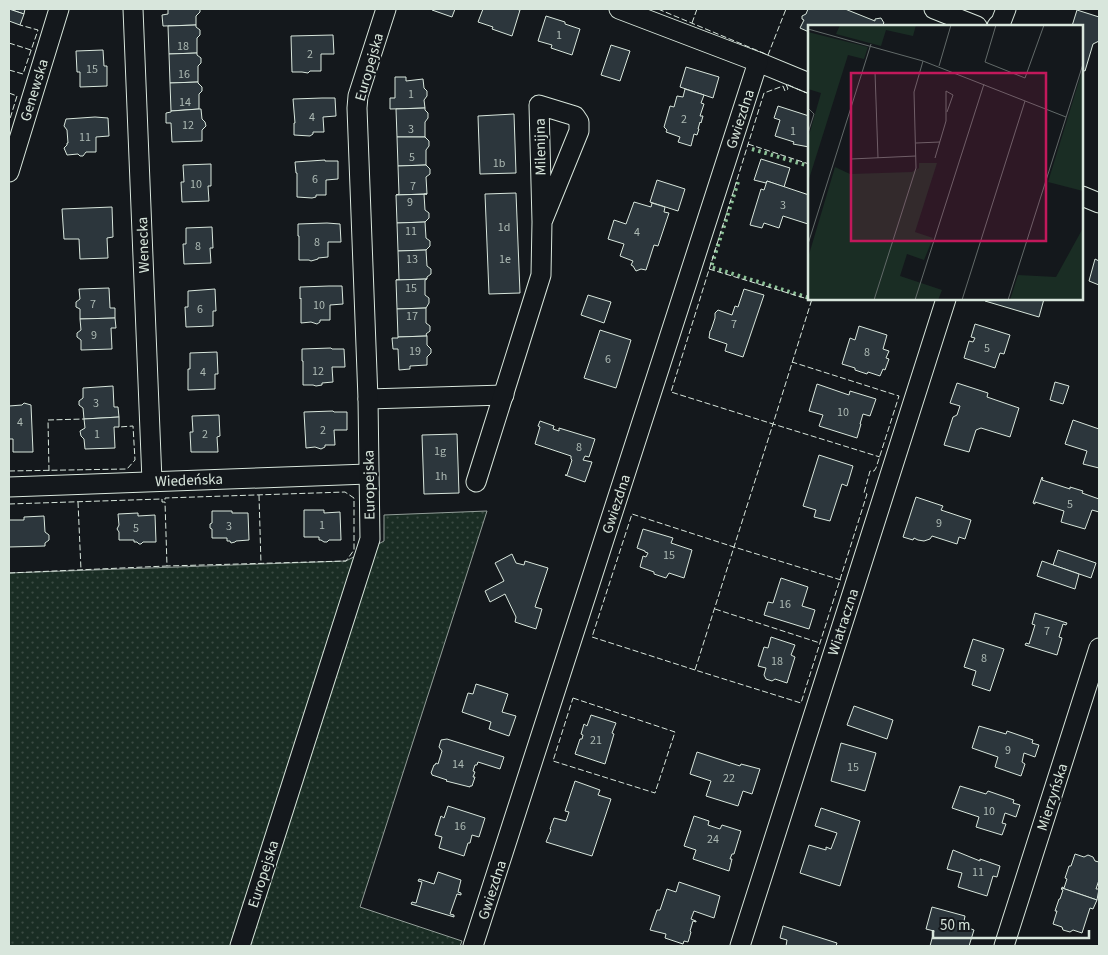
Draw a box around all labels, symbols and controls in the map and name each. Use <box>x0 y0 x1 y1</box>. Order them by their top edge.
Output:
inset map <box>808 25 1083 300</box>
house number: 1 <box>556 27 562 44</box>
street label: Europejska <box>350 31 389 104</box>
house number: 18 <box>177 38 189 55</box>
house number: 2 <box>307 46 313 63</box>
street label: Genewska <box>15 56 54 124</box>
house number: 15 <box>86 61 98 78</box>
house number: 16 <box>178 66 190 83</box>
house number: 1 <box>408 86 414 103</box>
street label: Gwiezdna <box>721 87 760 152</box>
house number: 14 <box>179 94 191 111</box>
house number: 4 <box>309 109 315 126</box>
house number: 2 <box>681 111 687 128</box>
house number: 12 <box>182 117 194 134</box>
street label: Milenijna <box>530 118 551 176</box>
house number: 3 <box>408 121 414 138</box>
house number: 1 <box>790 123 796 140</box>
house number: 11 <box>79 129 91 146</box>
house number: 5 <box>409 149 415 166</box>
house number: 1b <box>493 155 506 172</box>
house number: 6 <box>312 171 318 188</box>
house number: 10 <box>190 176 202 193</box>
house number: 7 <box>410 178 416 195</box>
house number: 9 <box>407 194 413 211</box>
house number: 3 <box>780 197 786 214</box>
street label: Wenecka <box>132 216 155 274</box>
house number: 1d <box>498 219 510 236</box>
house number: 11 <box>405 223 417 240</box>
house number: 4 <box>634 224 640 241</box>
house number: 8 <box>314 234 320 251</box>
house number: 8 <box>195 238 201 255</box>
house number: 13 <box>406 251 418 268</box>
house number: 1e <box>499 251 511 268</box>
house number: 15 <box>405 280 417 297</box>
house number: 7 <box>90 296 96 313</box>
house number: 10 <box>313 297 325 314</box>
house number: 6 <box>197 301 203 318</box>
house number: 17 <box>406 308 418 325</box>
house number: 7 <box>731 316 737 333</box>
house number: 9 <box>91 327 97 344</box>
house number: 5 <box>984 340 990 357</box>
house number: 19 <box>409 343 421 360</box>
house number: 8 <box>864 344 870 361</box>
house number: 6 <box>605 351 611 368</box>
house number: 12 <box>312 363 324 380</box>
house number: 4 <box>200 364 206 381</box>
house number: 3 <box>93 395 99 412</box>
house number: 10 <box>837 404 849 421</box>
house number: 4 <box>17 414 23 431</box>
house number: 2 <box>320 422 326 439</box>
house number: 1 <box>94 426 100 443</box>
house number: 2 <box>202 426 208 443</box>
house number: 8 <box>576 439 582 456</box>
house number: 1g <box>434 443 446 460</box>
street label: Europejska <box>358 450 381 520</box>
house number: 1h <box>435 468 447 485</box>
street label: Wiedeńska <box>155 469 223 492</box>
street label: Gwiezdna <box>597 472 636 537</box>
house number: 5 <box>1067 496 1073 513</box>
house number: 9 <box>936 515 942 532</box>
house number: 1 <box>319 517 325 534</box>
house number: 3 <box>226 518 232 535</box>
house number: 5 <box>133 520 139 537</box>
house number: 15 <box>663 547 675 564</box>
street label: Wiatraczna <box>823 586 864 658</box>
house number: 16 <box>779 596 791 613</box>
house number: 7 <box>1044 623 1050 640</box>
house number: 8 <box>981 650 987 667</box>
house number: 18 <box>771 653 783 670</box>
house number: 21 <box>590 732 602 749</box>
house number: 9 <box>1005 742 1011 759</box>
house number: 14 <box>452 756 464 773</box>
house number: 15 <box>847 759 859 776</box>
street label: Mierzyńska <box>1032 761 1073 834</box>
house number: 22 <box>723 770 735 787</box>
house number: 10 <box>983 803 995 820</box>
house number: 16 <box>454 818 466 835</box>
house number: 24 <box>707 831 719 848</box>
street label: Europejska <box>243 838 284 911</box>
street label: Gwiezdna <box>473 858 512 923</box>
house number: 11 <box>972 864 984 881</box>
scale bar <box>933 908 1089 940</box>
text: 50 m <box>940 915 970 936</box>

